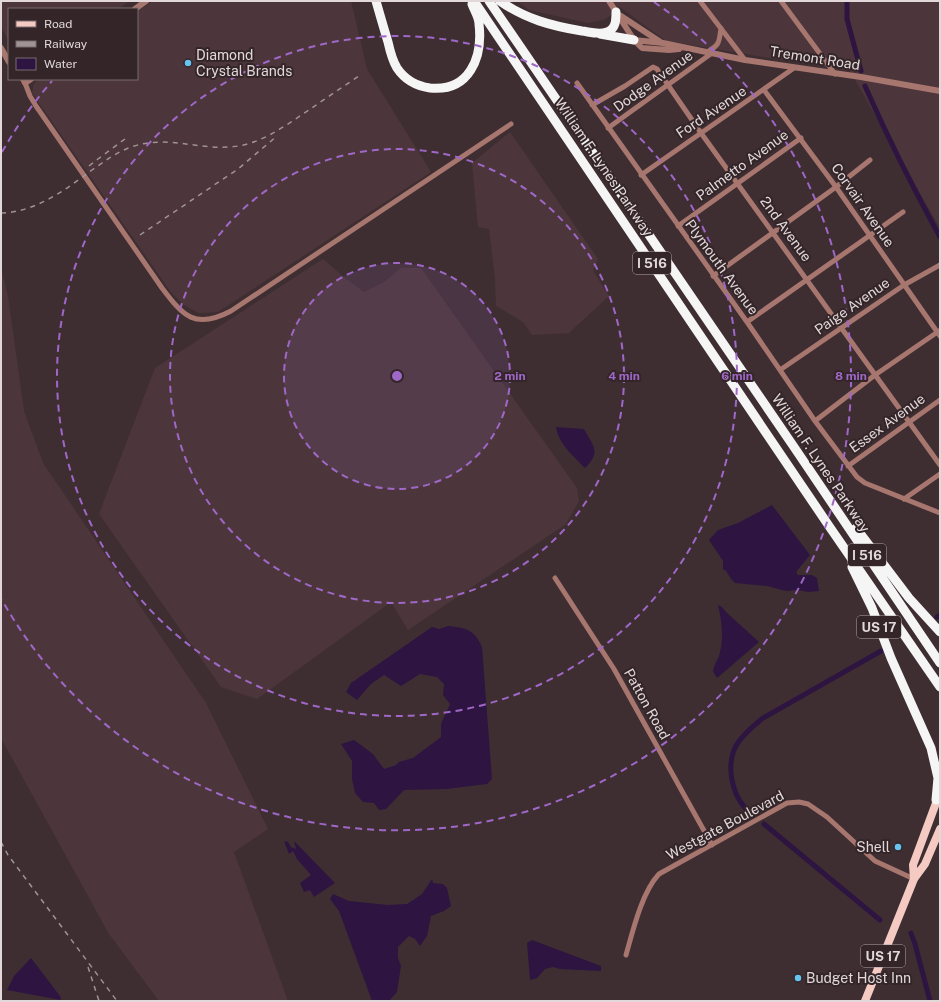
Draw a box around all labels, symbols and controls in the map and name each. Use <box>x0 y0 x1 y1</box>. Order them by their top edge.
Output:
legend <box>8 8 138 80</box>
text: Road <box>44 17 72 31</box>
text: Railway <box>44 37 88 51</box>
street label: Tremont Road <box>769 43 861 73</box>
place label: Diamond Crystal Brands <box>196 47 292 79</box>
street label: Dodge Avenue <box>610 47 696 115</box>
text: Water <box>44 57 78 71</box>
marker: Diamond Crystal Brands <box>183 58 193 68</box>
street label: Ford Avenue <box>673 83 749 141</box>
street label: William F. Lynes Parkway <box>552 95 656 239</box>
street label: Palmetto Avenue <box>693 126 791 204</box>
street label: Corvair Avenue <box>828 160 898 250</box>
street label: 2nd Avenue <box>757 193 815 265</box>
street label: Plymouth Avenue <box>682 216 762 318</box>
road number: I 516 <box>633 252 671 274</box>
street label: Paige Avenue <box>811 274 893 338</box>
centre of rings <box>390 369 404 383</box>
text: 2 min <box>494 369 526 383</box>
text: 4 min <box>608 369 640 383</box>
text: 6 min <box>721 369 753 383</box>
text: 8 min <box>835 369 867 383</box>
street label: Essex Avenue <box>846 390 928 456</box>
street label: William F. Lynes Parkway <box>769 391 873 535</box>
road number: I 516 <box>848 544 886 566</box>
road number: US 17 <box>857 616 901 638</box>
street label: Patton Road <box>621 666 673 742</box>
street label: Westgate Boulevard <box>663 787 787 863</box>
place label: Shell <box>856 839 890 855</box>
marker: Shell <box>893 842 903 852</box>
road number: US 17 <box>861 945 905 967</box>
place label: Budget Host Inn <box>806 970 911 986</box>
marker: Budget Host Inn <box>793 973 803 983</box>

